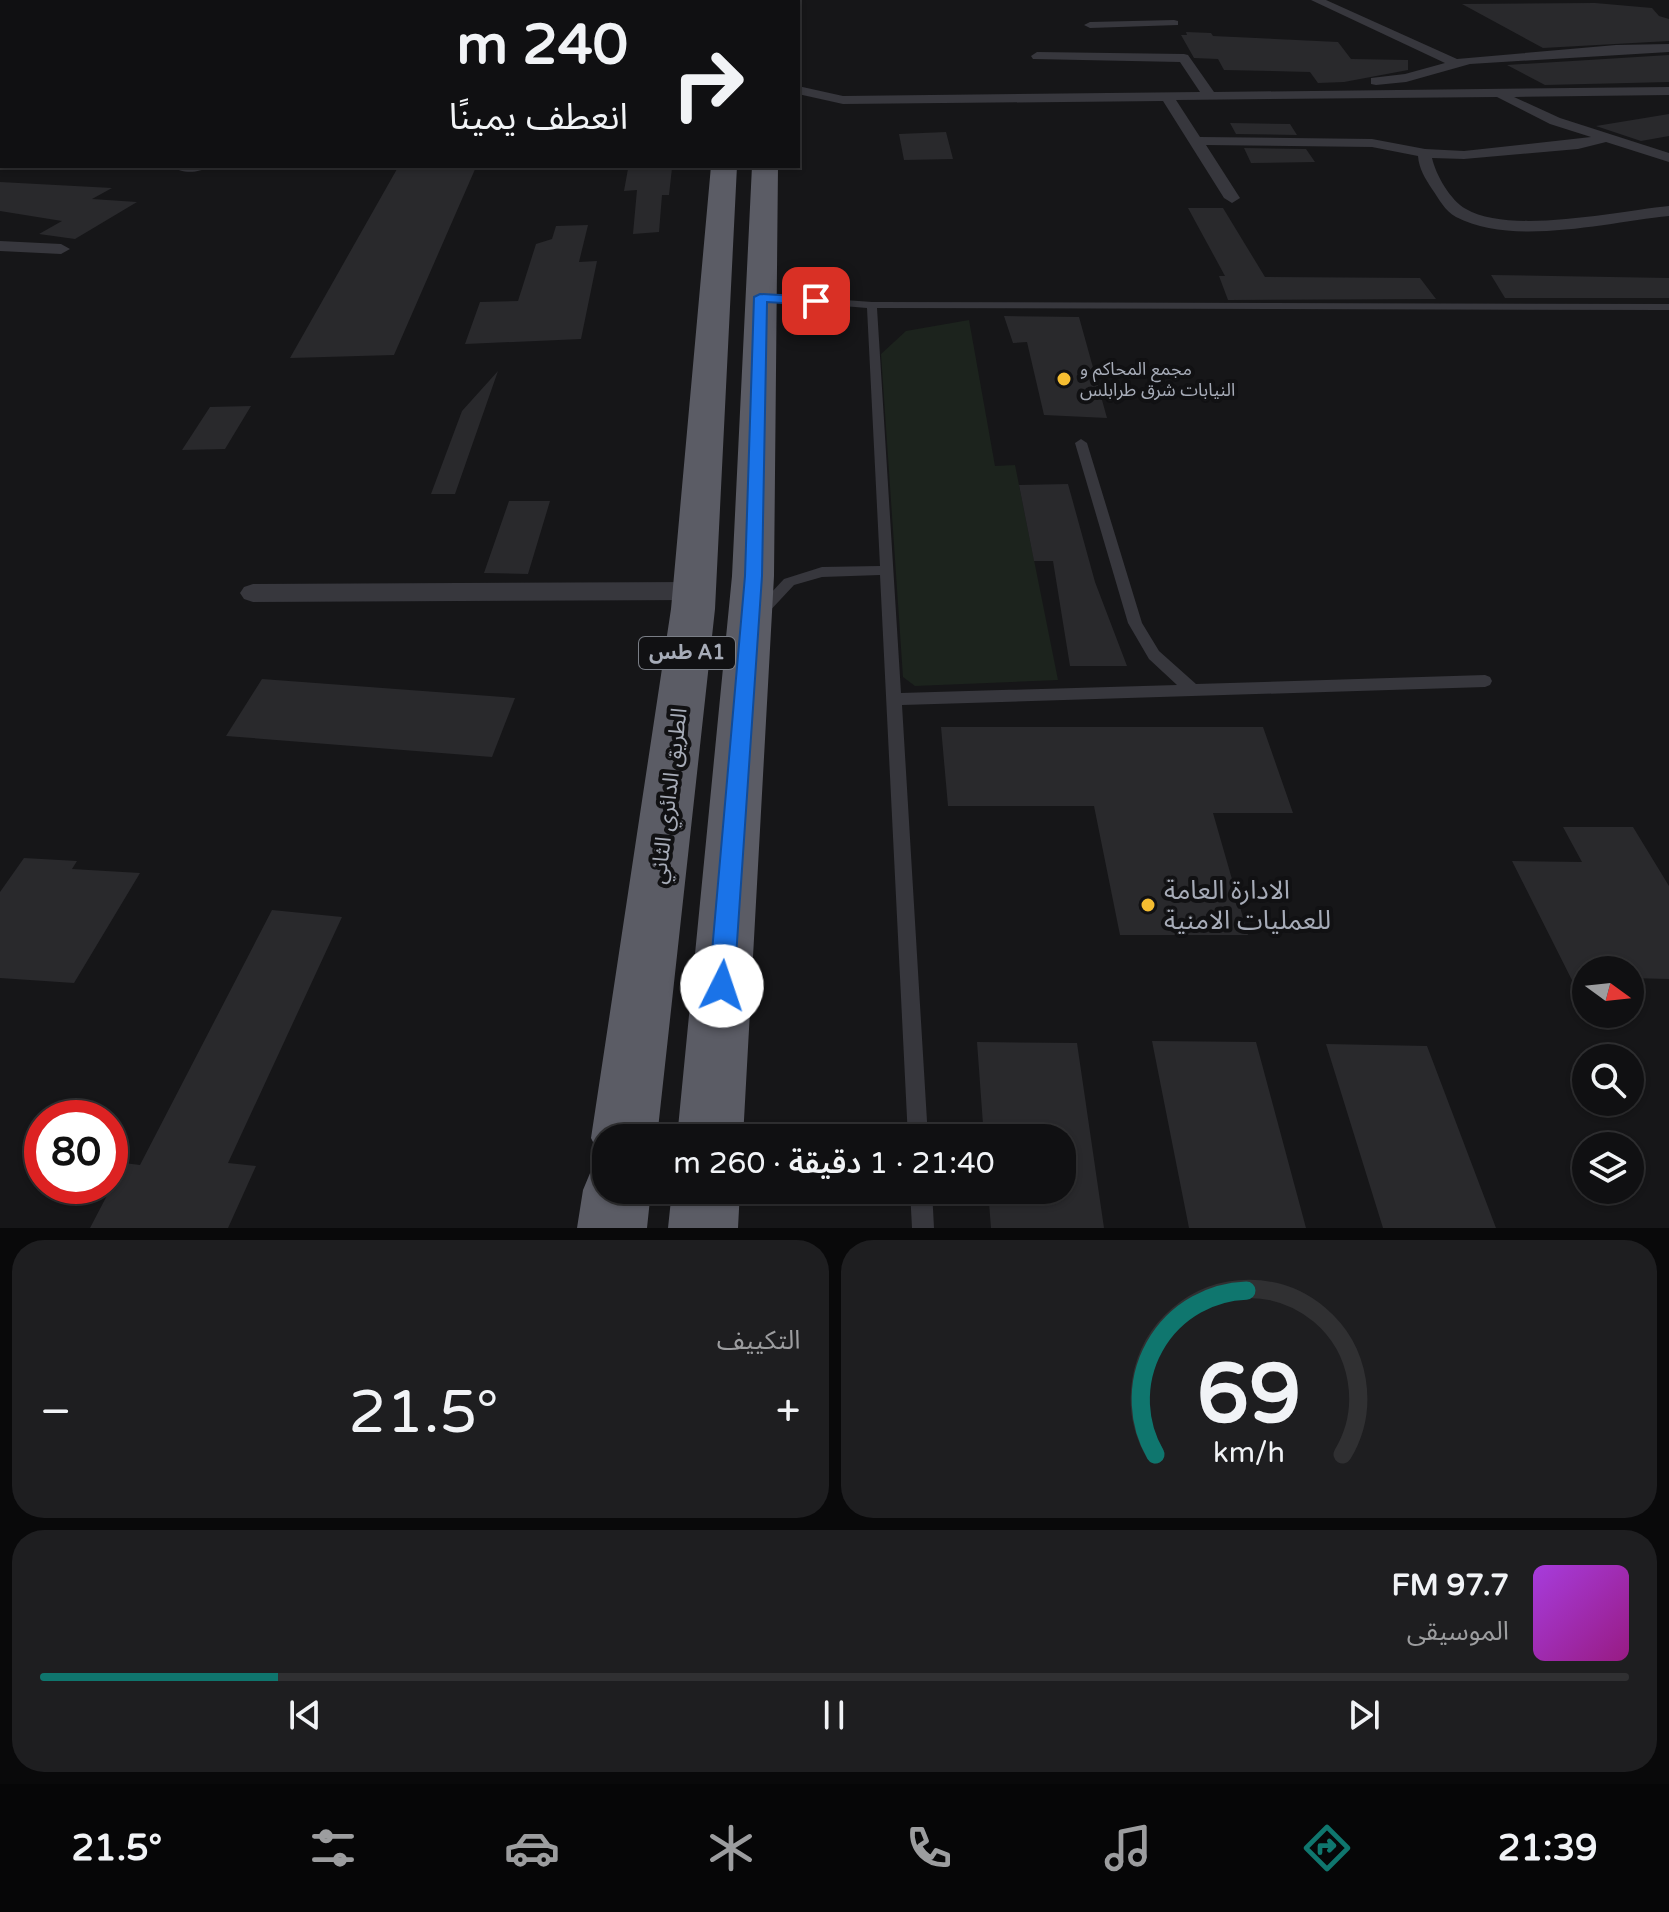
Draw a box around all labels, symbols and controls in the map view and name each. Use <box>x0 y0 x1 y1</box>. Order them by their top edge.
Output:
text: 240 m <box>457 12 628 79</box>
icon: right <box>656 32 760 136</box>
text: انعطف يمينًا <box>449 96 628 139</box>
pin <box>782 267 850 335</box>
icon: arrive <box>794 279 838 323</box>
place label: مجمع المحاكم و النيابات شرق طرابلس <box>1080 358 1235 401</box>
marker: مجمع المحاكم و النيابات شرق طرابلس <box>1055 370 1073 388</box>
road number: طس A1 <box>639 637 735 669</box>
street label: الطريق الدائري الثاني <box>645 706 696 886</box>
place label: الادارة العامة للعمليات الامنية <box>1164 875 1331 936</box>
marker: الادارة العامة للعمليات الامنية <box>1139 896 1157 914</box>
position arrow <box>680 944 764 1028</box>
north arrow <box>1572 956 1644 1028</box>
map controls <box>1572 956 1644 1204</box>
button: search <box>1572 1044 1644 1116</box>
speed limit sign: 80 <box>24 1100 128 1204</box>
button: layers <box>1572 1132 1644 1204</box>
text: 21:40 · 1 دقيقة · 260 m <box>673 1145 995 1182</box>
text: التكييف <box>717 1325 801 1356</box>
text: 69 <box>1197 1345 1301 1445</box>
text: 21.5° <box>348 1377 499 1449</box>
text: − <box>40 1386 71 1439</box>
text: + <box>776 1386 801 1439</box>
text: km/h <box>1213 1436 1285 1470</box>
text: 97.7 FM <box>1391 1567 1509 1604</box>
text: الموسيقى <box>1407 1616 1509 1647</box>
icon: previous <box>283 1693 327 1737</box>
icon: pause <box>812 1693 856 1737</box>
icon: next <box>1342 1693 1386 1737</box>
icon: filters <box>305 1820 361 1876</box>
icon: car <box>504 1820 560 1876</box>
icon: climate <box>703 1820 759 1876</box>
icon: phone <box>901 1820 957 1876</box>
icon: music <box>1100 1820 1156 1876</box>
icon: directions <box>1299 1820 1355 1876</box>
text: 21.5° <box>71 1827 162 1870</box>
text: 21:39 <box>1498 1827 1598 1870</box>

